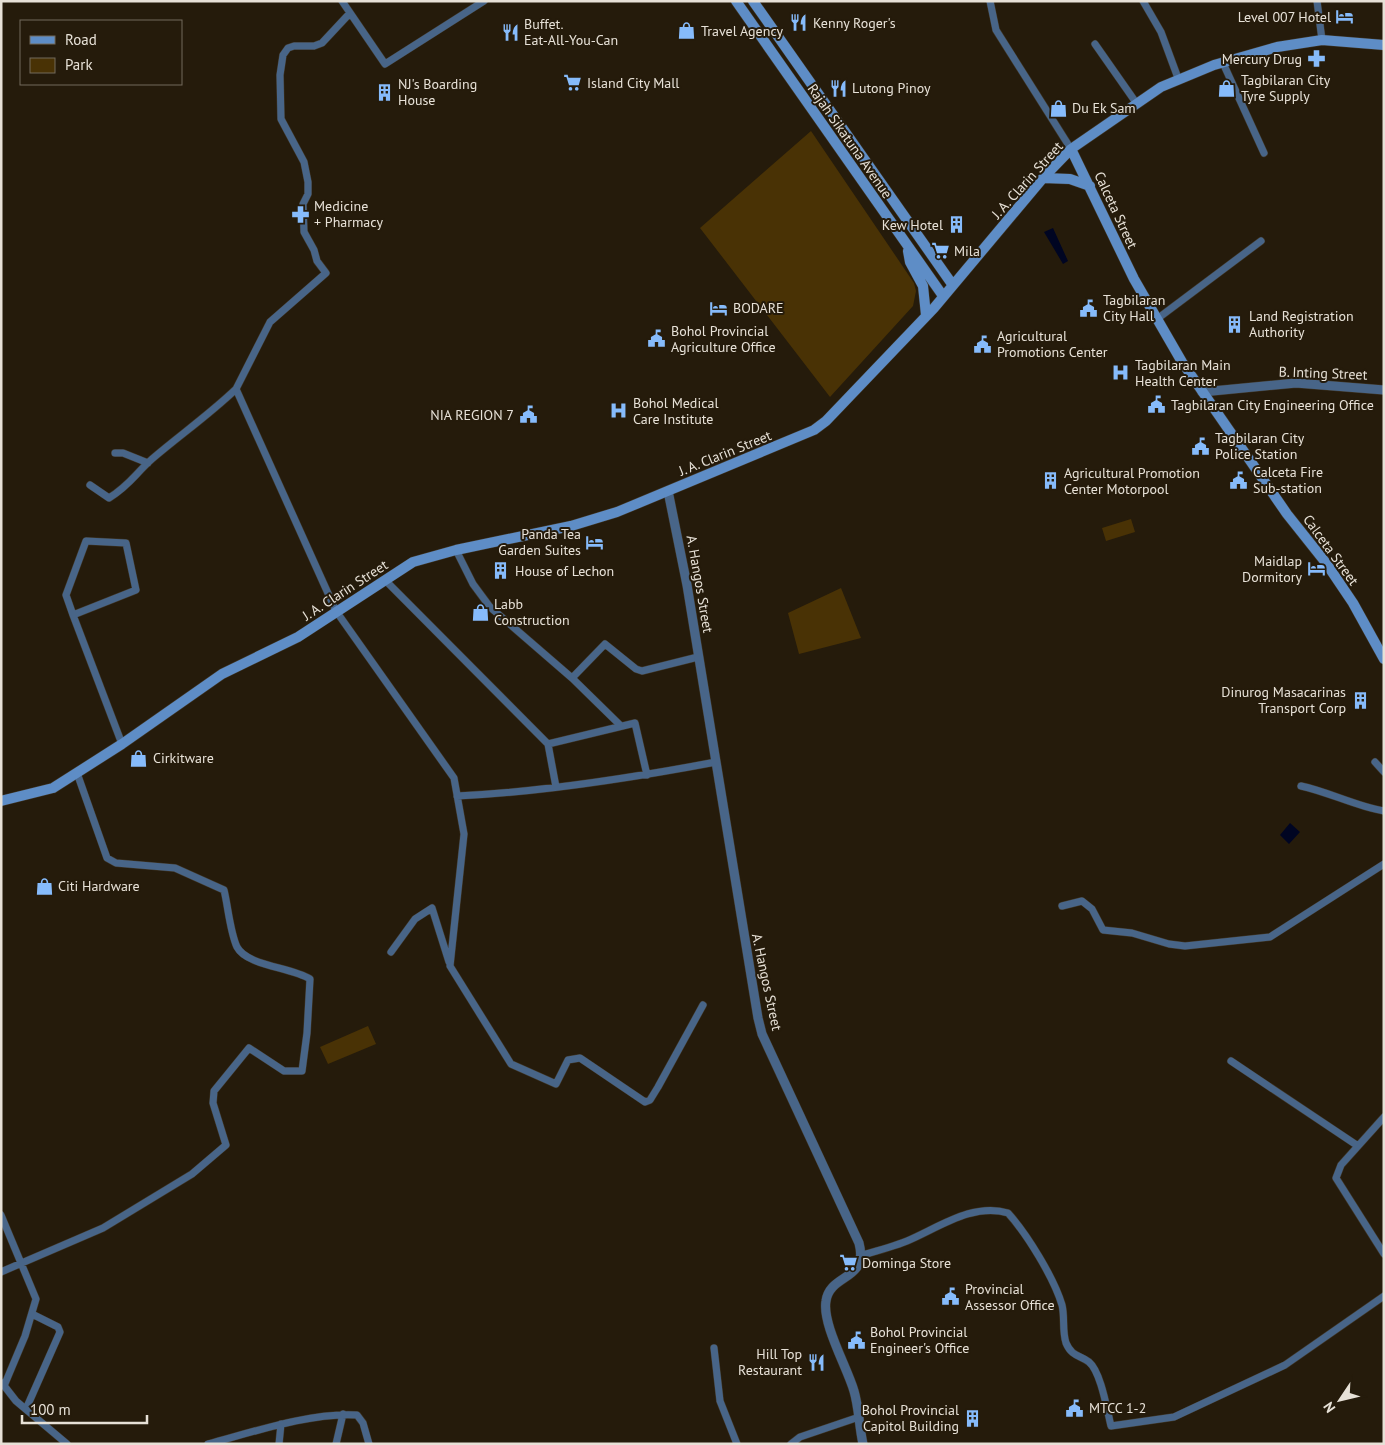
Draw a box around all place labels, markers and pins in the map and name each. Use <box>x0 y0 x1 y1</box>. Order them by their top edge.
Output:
hotel icon: Level 007 Hotel <box>1335 7 1355 27</box>
place label: Level 007 Hotel <box>1238 8 1331 26</box>
restaurant icon: Kenny Roger's <box>789 13 809 33</box>
place label: Kenny Roger's <box>813 14 896 32</box>
place label: Buffet. Eat-All-You-Can <box>524 15 618 49</box>
shop icon: Travel Agency <box>677 21 697 41</box>
restaurant icon: Buffet. Eat-All-You-Can <box>500 22 520 42</box>
place label: Travel Agency <box>701 22 784 40</box>
pharmacy icon: Mercury Drug <box>1306 49 1326 69</box>
place label: Mercury Drug <box>1222 50 1302 68</box>
place label: Tagbilaran City Tyre Supply <box>1241 71 1331 105</box>
supermarket icon: Island City Mall <box>563 73 583 93</box>
place label: Island City Mall <box>587 74 679 92</box>
place label: NJ's Boarding House <box>398 75 477 109</box>
restaurant icon: Lutong Pinoy <box>828 78 848 98</box>
shop icon: Tagbilaran City Tyre Supply <box>1217 78 1237 98</box>
place label: Lutong Pinoy <box>852 79 931 97</box>
building icon: NJ's Boarding House <box>374 82 394 102</box>
shop icon: Du Ek Sam <box>1048 98 1068 118</box>
place label: Du Ek Sam <box>1072 99 1136 117</box>
place label: Medicine + Pharmacy <box>314 197 383 231</box>
pharmacy icon: Medicine + Pharmacy <box>290 204 310 224</box>
building icon: Kew Hotel <box>947 215 967 235</box>
place label: Kew Hotel <box>882 216 943 234</box>
supermarket icon: Mila <box>930 241 950 261</box>
place label: Mila <box>954 242 980 260</box>
place label: Tagbilaran City Hall <box>1103 291 1165 325</box>
hotel icon: BODARE <box>709 298 729 318</box>
public building icon: Tagbilaran City Hall <box>1079 298 1099 318</box>
place label: BODARE <box>733 299 784 317</box>
place label: Land Registration Authority <box>1249 307 1354 341</box>
building icon: Land Registration Authority <box>1225 314 1245 334</box>
place label: Bohol Provincial Agriculture Office <box>671 322 776 356</box>
place label: Agricultural Promotions Center <box>997 327 1108 361</box>
public building icon: Bohol Provincial Agriculture Office <box>647 329 667 349</box>
public building icon: Agricultural Promotions Center <box>973 334 993 354</box>
place label: Tagbilaran Main Health Center <box>1135 356 1231 390</box>
hospital icon: Tagbilaran Main Health Center <box>1111 363 1131 383</box>
place label: Bohol Medical Care Institute <box>633 394 718 428</box>
public building icon: Tagbilaran City Engineering Office <box>1147 395 1167 415</box>
place label: Tagbilaran City Engineering Office <box>1171 396 1374 414</box>
hospital icon: Bohol Medical Care Institute <box>609 401 629 421</box>
public building icon: NIA REGION 7 <box>518 405 538 425</box>
place label: NIA REGION 7 <box>430 406 514 424</box>
place label: Tagbilaran City Police Station <box>1215 429 1305 463</box>
public building icon: Tagbilaran City Police Station <box>1191 436 1211 456</box>
place label: Calceta Fire Sub-station <box>1253 463 1323 497</box>
place label: Agricultural Promotion Center Motorpool <box>1064 464 1200 498</box>
public building icon: Calceta Fire Sub-station <box>1229 470 1249 490</box>
building icon: Agricultural Promotion Center Motorpool <box>1040 471 1060 491</box>
place label: Panda Tea Garden Suites <box>498 525 581 559</box>
hotel icon: Panda Tea Garden Suites <box>585 532 605 552</box>
place label: Maidlap Dormitory <box>1242 552 1302 586</box>
hotel icon: Maidlap Dormitory <box>1306 559 1326 579</box>
building icon: House of Lechon <box>491 561 511 581</box>
place label: House of Lechon <box>515 562 614 580</box>
place label: Labb Construction <box>494 595 570 629</box>
shop icon: Labb Construction <box>470 602 490 622</box>
place label: Dinurog Masacarinas Transport Corp <box>1221 683 1346 717</box>
building icon: Dinurog Masacarinas Transport Corp <box>1350 690 1370 710</box>
shop icon: Cirkitware <box>129 748 149 768</box>
place label: Cirkitware <box>153 749 214 767</box>
shop icon: Citi Hardware <box>34 876 54 896</box>
place label: Citi Hardware <box>58 877 140 895</box>
supermarket icon: Dominga Store <box>838 1253 858 1273</box>
place label: Dominga Store <box>862 1254 951 1272</box>
place label: Provincial Assessor Office <box>965 1280 1055 1314</box>
public building icon: Provincial Assessor Office <box>941 1287 961 1307</box>
place label: Bohol Provincial Engineer's Office <box>870 1323 969 1357</box>
public building icon: Bohol Provincial Engineer's Office <box>846 1330 866 1350</box>
place label: Hill Top Restaurant <box>738 1345 802 1379</box>
restaurant icon: Hill Top Restaurant <box>806 1352 826 1372</box>
public building icon: MTCC 1-2 <box>1065 1398 1085 1418</box>
place label: MTCC 1-2 <box>1089 1399 1146 1417</box>
place label: Bohol Provincial Capitol Building <box>862 1401 959 1435</box>
building icon: Bohol Provincial Capitol Building <box>963 1408 983 1428</box>

